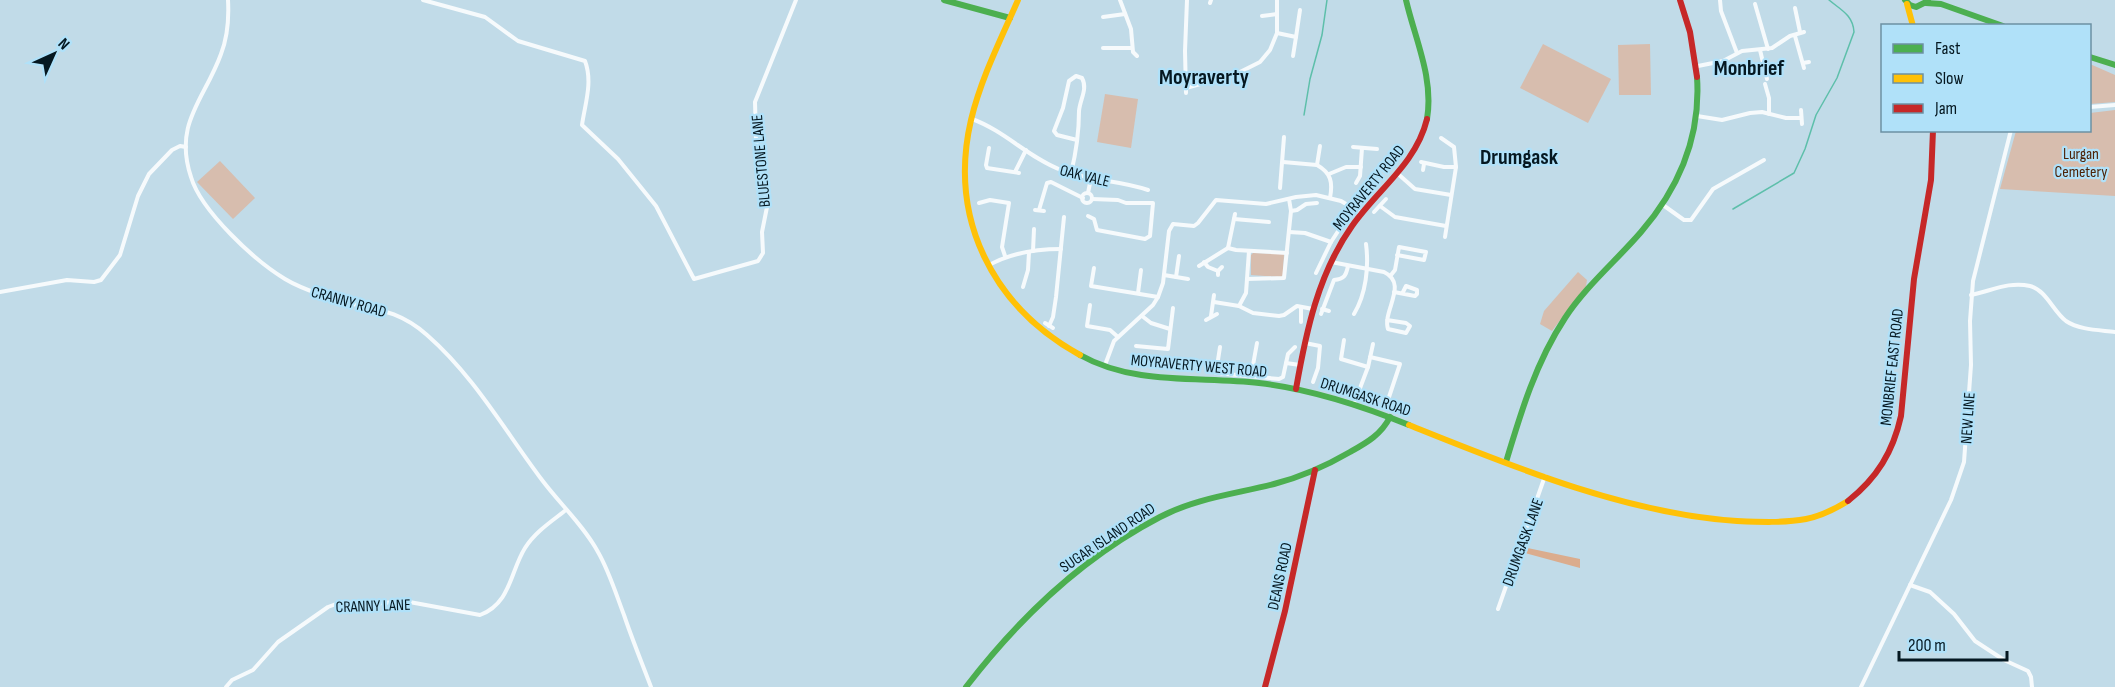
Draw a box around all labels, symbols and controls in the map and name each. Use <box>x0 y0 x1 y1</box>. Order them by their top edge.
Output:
north arrow <box>24 24 84 84</box>
legend <box>1881 24 2091 132</box>
text: N <box>54 35 73 54</box>
text: Fast <box>1935 38 1961 59</box>
district label: Monbrief <box>1714 55 1785 82</box>
district label: Moyraverty <box>1159 64 1249 91</box>
text: Slow <box>1935 68 1964 89</box>
text: Jam <box>1934 98 1957 119</box>
street label: BLUESTONE LANE <box>748 114 775 208</box>
street label: MOYRAVERTY ROAD <box>1329 141 1409 234</box>
district label: Drumgask <box>1480 144 1559 171</box>
park label: Lurgan Cemetery <box>2055 145 2107 182</box>
street label: OAK VALE <box>1058 161 1111 192</box>
street label: CRANNY ROAD <box>309 283 388 322</box>
street label: MONBRIEF EAST ROAD <box>1877 308 1908 427</box>
street label: MOYRAVERTY WEST ROAD <box>1130 351 1268 382</box>
street label: DRUMGASK ROAD <box>1318 374 1413 421</box>
street label: NEW LINE <box>1957 392 1980 445</box>
street label: DRUMGASK LANE <box>1499 496 1548 589</box>
street label: SUGAR ISLAND ROAD <box>1057 499 1159 577</box>
street label: DEANS ROAD <box>1264 541 1297 612</box>
street label: CRANNY LANE <box>335 596 411 617</box>
scale bar <box>1899 624 2007 662</box>
text: 200 m <box>1908 635 1946 656</box>

